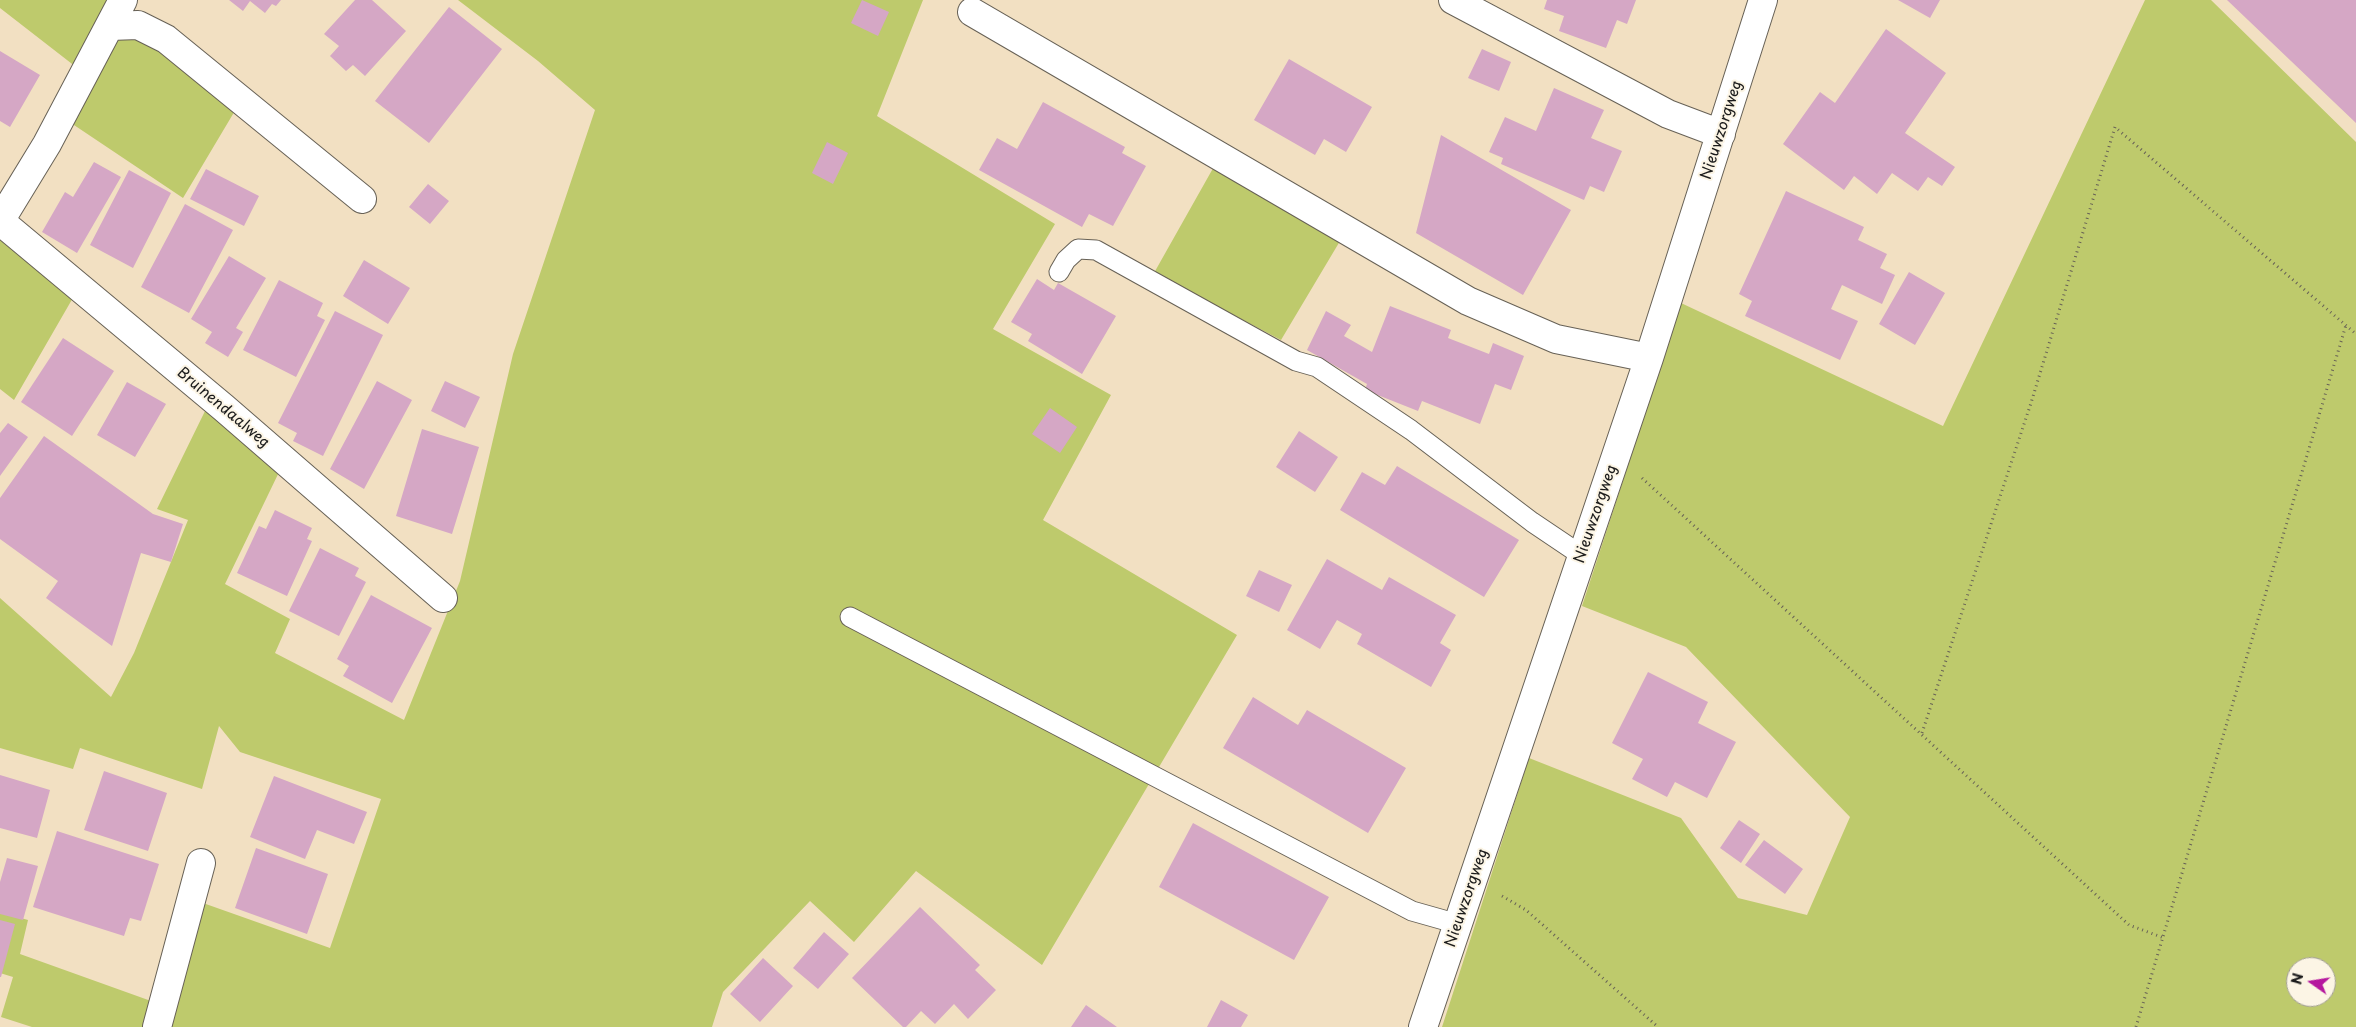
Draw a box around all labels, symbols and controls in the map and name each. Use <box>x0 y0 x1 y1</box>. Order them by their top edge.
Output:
street label: Nieuwzorgweg <box>1698 78 1746 182</box>
street label: Bruinendaalweg <box>173 364 273 452</box>
street label: Nieuwzorgweg <box>1571 462 1621 566</box>
street label: Nieuwzorgweg <box>1442 846 1492 950</box>
north arrow <box>2286 957 2336 1007</box>
text: N <box>2285 971 2308 987</box>

